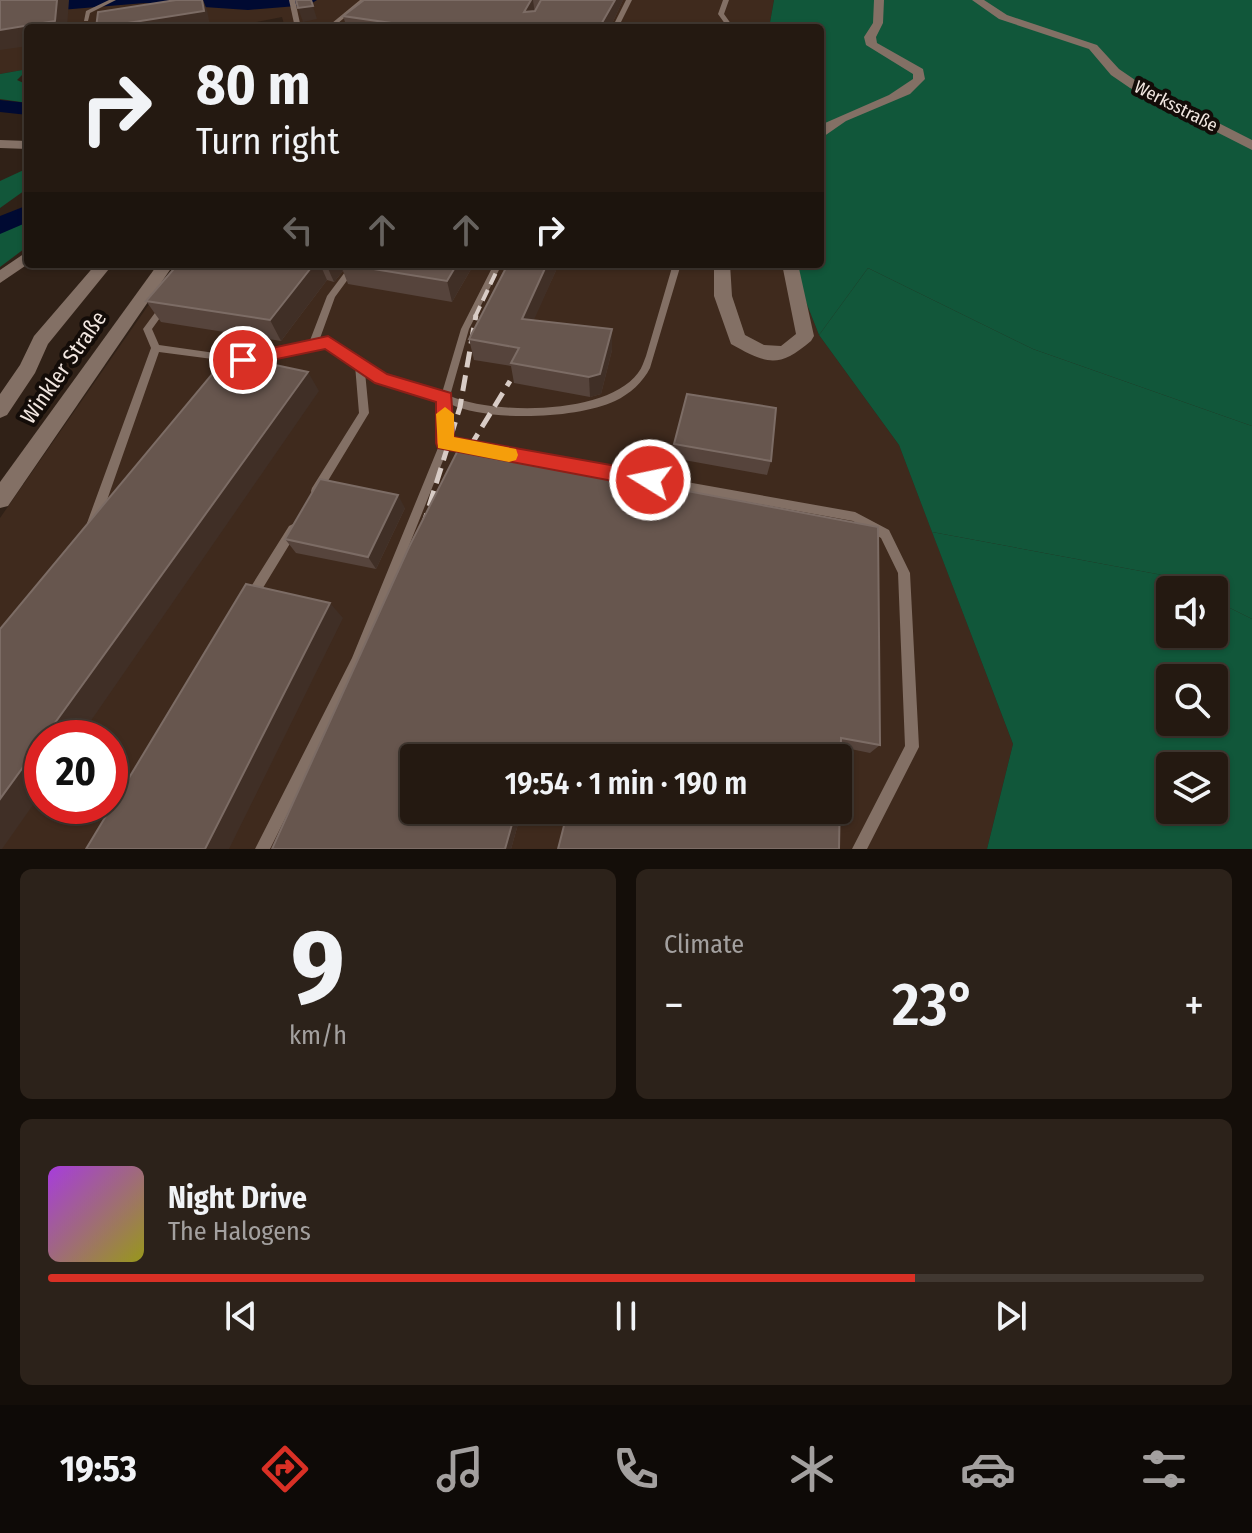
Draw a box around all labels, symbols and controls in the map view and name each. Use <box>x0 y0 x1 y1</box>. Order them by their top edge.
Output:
text: 80 m <box>196 52 311 119</box>
icon: right <box>64 56 168 160</box>
street label: Werksstraße <box>1131 76 1222 136</box>
text: Turn right <box>196 120 339 164</box>
icon: left <box>276 208 320 252</box>
icon: ahead <box>360 208 404 252</box>
icon: ahead <box>444 208 488 252</box>
icon: right <box>528 208 572 252</box>
street label: Winkler Straße <box>15 306 112 429</box>
pin <box>209 326 277 394</box>
icon: arrive <box>221 338 265 382</box>
position arrow <box>608 438 692 522</box>
map controls <box>1156 576 1228 824</box>
button: sound <box>1156 576 1228 648</box>
button: search <box>1156 664 1228 736</box>
speed limit sign: 20 <box>24 720 128 824</box>
button: layers <box>1156 752 1228 824</box>
text: 19:54 · 1 min · 190 m <box>505 766 747 802</box>
text: 9 <box>291 905 345 1030</box>
text: Climate <box>664 929 744 960</box>
text: 23° <box>892 969 976 1041</box>
text: − <box>664 979 684 1032</box>
text: + <box>1184 979 1204 1032</box>
text: km/h <box>289 1020 347 1051</box>
text: Night Drive <box>168 1180 307 1216</box>
text: The Halogens <box>168 1216 311 1247</box>
icon: previous <box>219 1294 263 1338</box>
icon: pause <box>604 1294 648 1338</box>
icon: next <box>989 1294 1033 1338</box>
icon: directions <box>257 1441 313 1497</box>
icon: music <box>432 1441 488 1497</box>
icon: phone <box>608 1441 664 1497</box>
icon: climate <box>784 1441 840 1497</box>
icon: car <box>960 1441 1016 1497</box>
icon: filters <box>1136 1441 1192 1497</box>
text: 19:53 <box>60 1447 137 1491</box>

